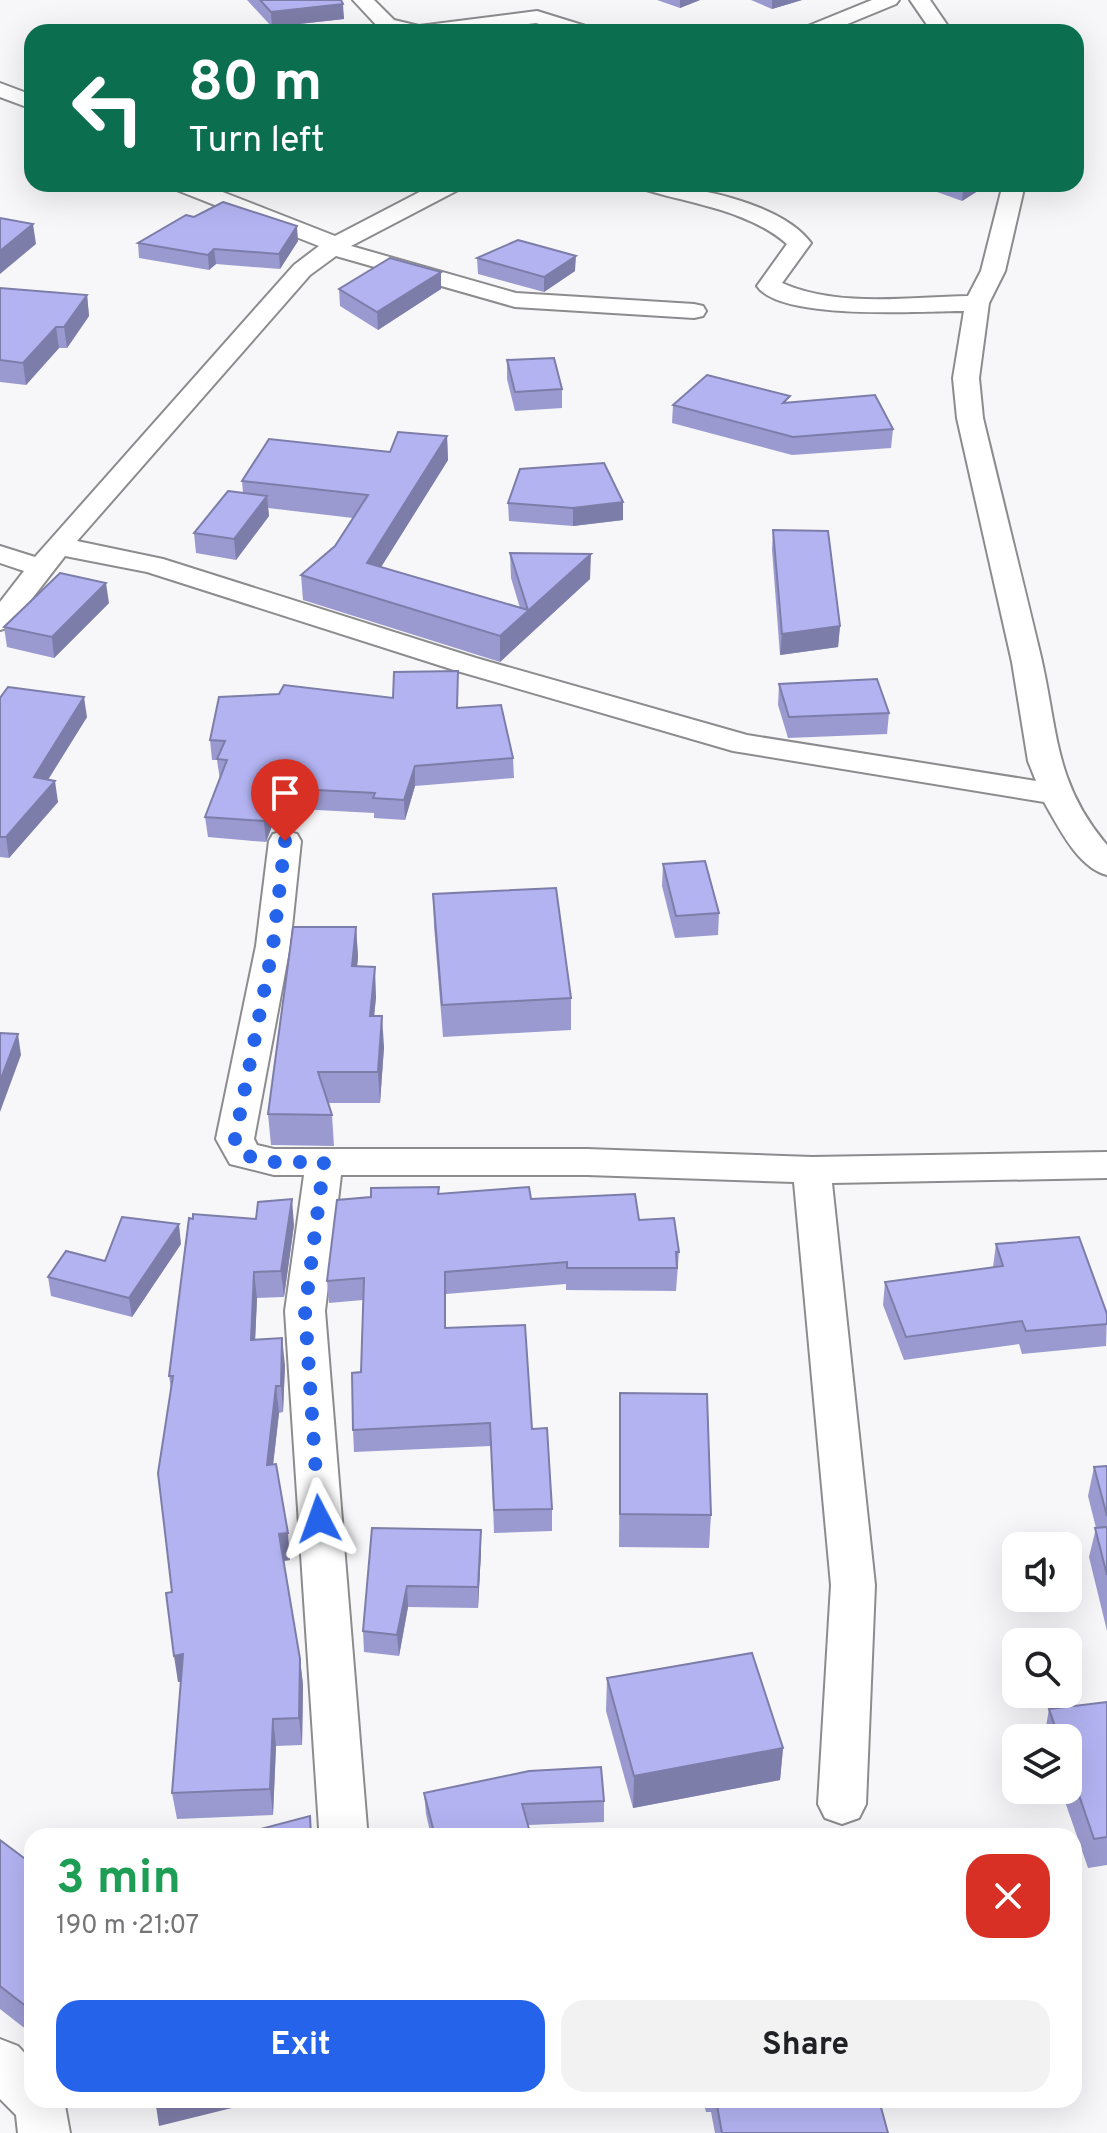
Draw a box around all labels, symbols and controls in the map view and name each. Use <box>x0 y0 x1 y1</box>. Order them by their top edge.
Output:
text: 80 m <box>188 50 322 120</box>
icon: left <box>56 56 160 160</box>
text: Turn left <box>188 119 325 165</box>
pin <box>251 759 319 841</box>
icon: arrive <box>263 771 307 815</box>
position arrow <box>277 1477 361 1561</box>
map controls <box>1002 1532 1082 1804</box>
button: sound <box>1002 1532 1082 1612</box>
button: search <box>1002 1628 1082 1708</box>
button: layers <box>1002 1724 1082 1804</box>
text: 3 min <box>56 1850 181 1910</box>
button: close <box>966 1854 1050 1938</box>
text: 190 m · 21:07 <box>56 1910 199 1943</box>
button: Exit <box>56 2000 545 2092</box>
button: Share <box>561 2000 1050 2092</box>

